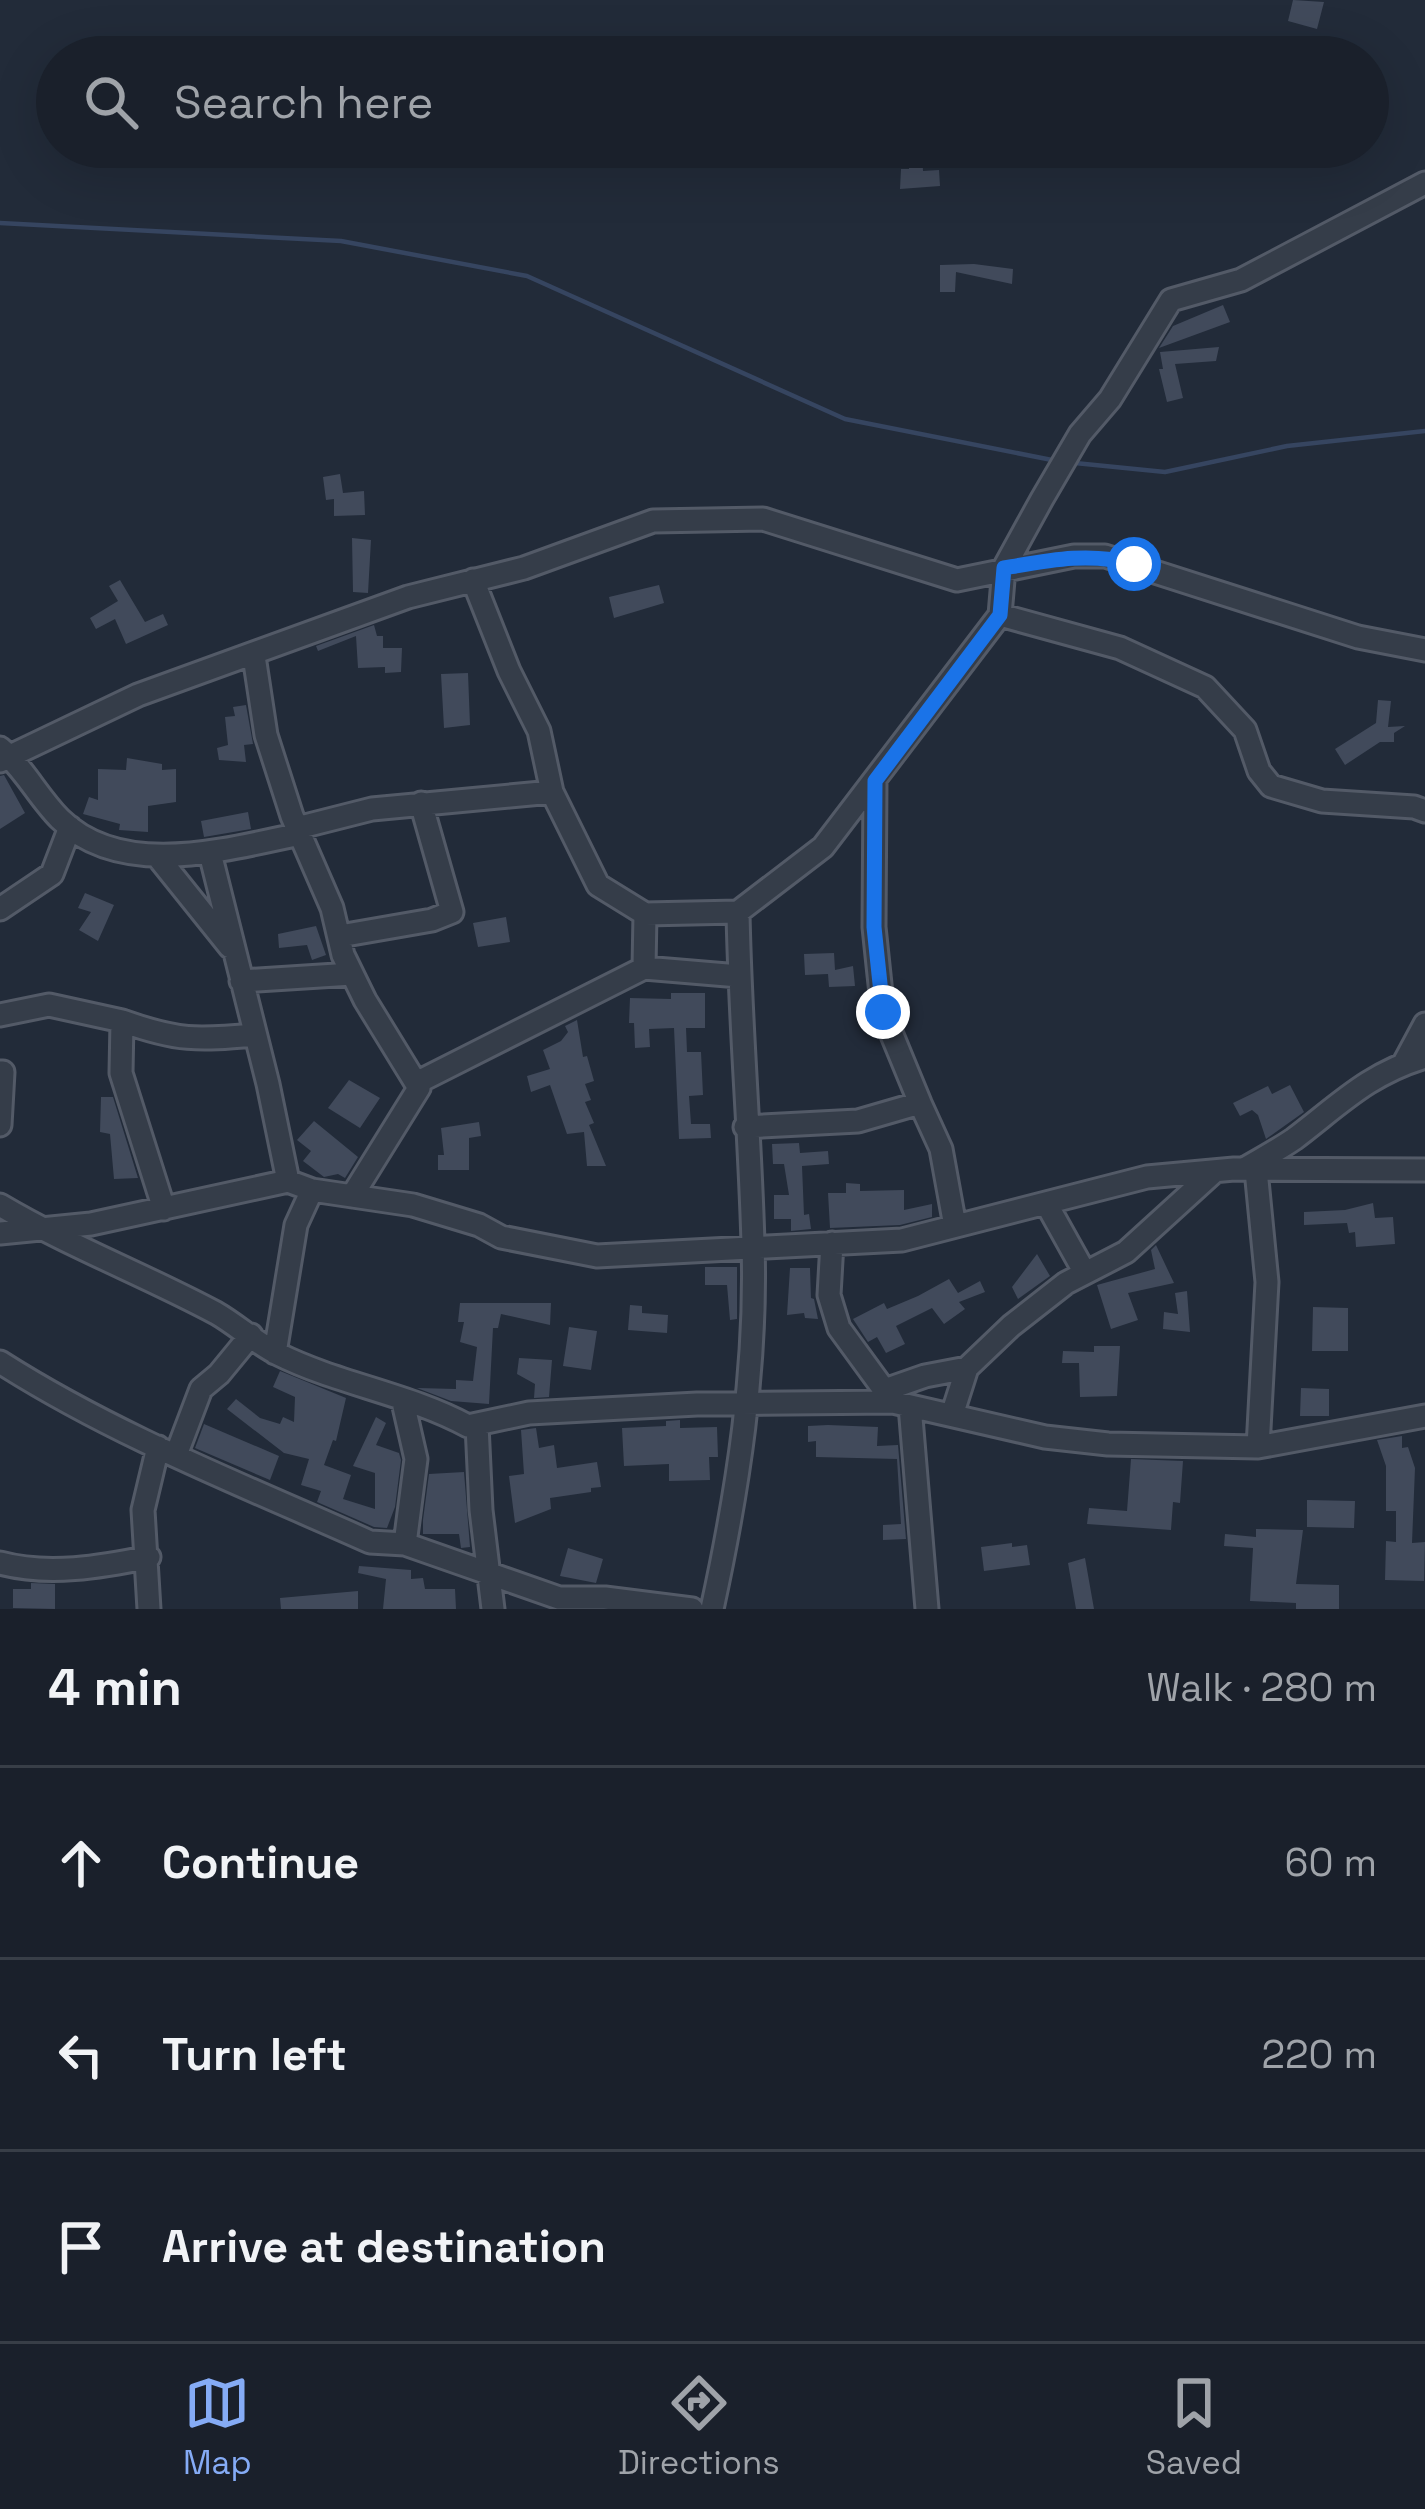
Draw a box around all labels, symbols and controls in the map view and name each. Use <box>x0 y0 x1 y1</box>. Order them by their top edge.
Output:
search box <box>36 36 1389 168</box>
icon: search <box>78 69 144 135</box>
text: Search here <box>174 74 433 131</box>
route start <box>1107 537 1161 591</box>
route end <box>856 985 910 1039</box>
text: 4 min <box>48 1655 182 1720</box>
text: Walk · 280 m <box>1147 1663 1377 1712</box>
icon: ahead <box>48 1830 114 1896</box>
text: Continue <box>162 1834 359 1891</box>
text: 60 m <box>1285 1838 1377 1887</box>
icon: left <box>48 2022 114 2088</box>
text: Turn left <box>162 2026 347 2083</box>
text: 220 m <box>1261 2030 1377 2079</box>
icon: arrive <box>48 2214 114 2280</box>
text: Arrive at destination <box>162 2218 606 2275</box>
tab: Map <box>183 2370 252 2484</box>
tab: Directions <box>618 2370 780 2484</box>
tab: Saved <box>1146 2370 1242 2484</box>

